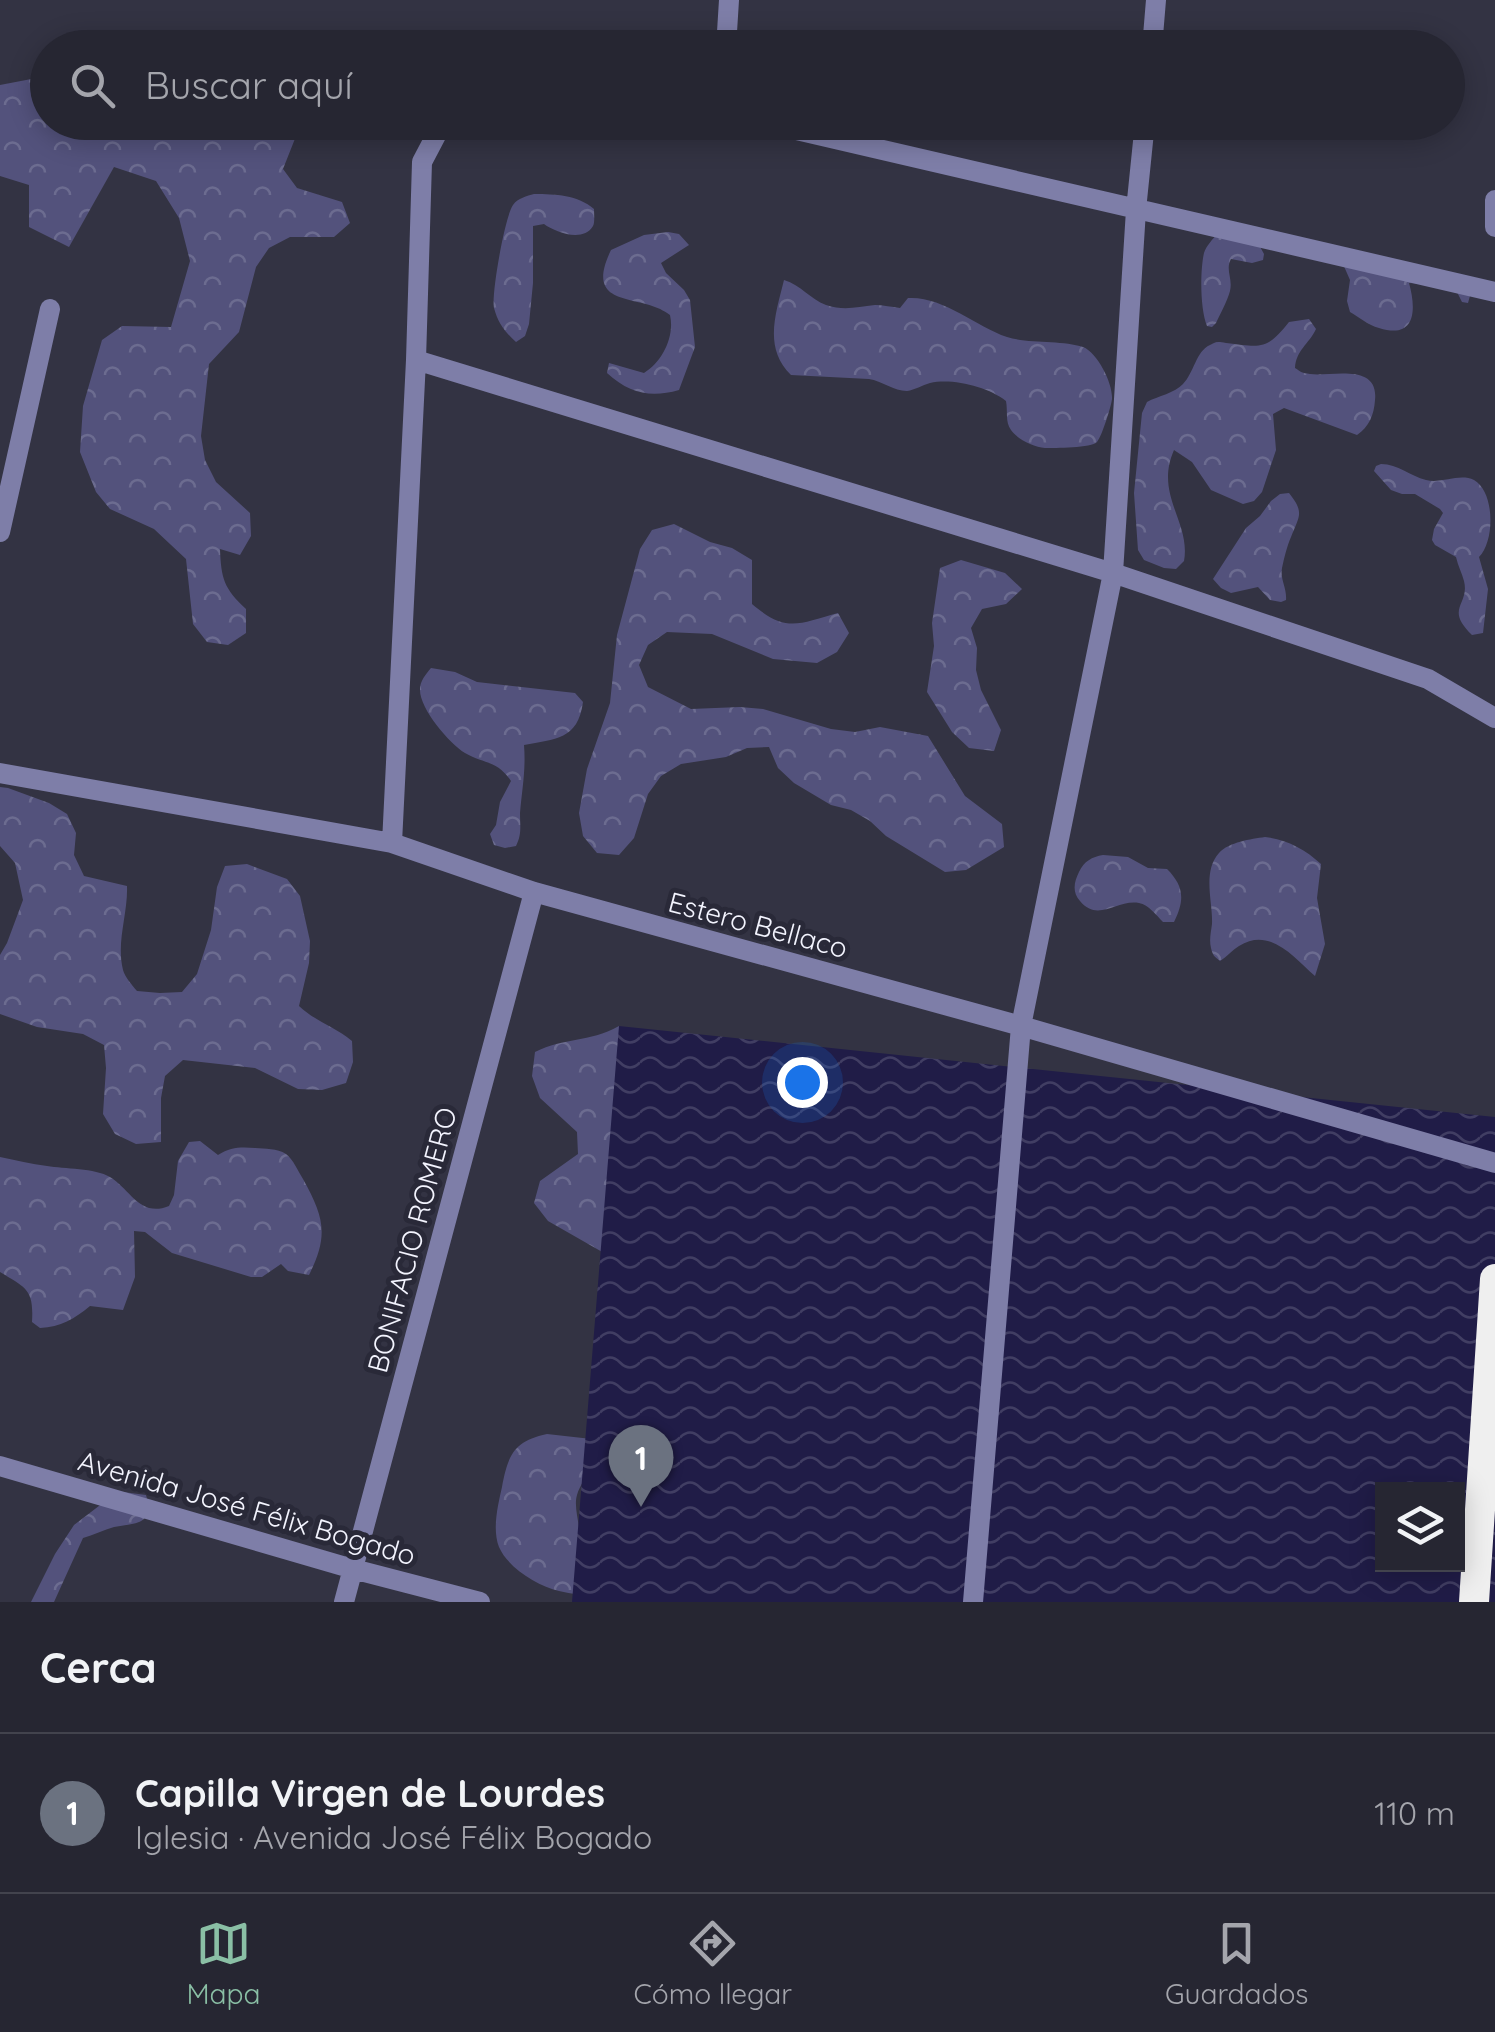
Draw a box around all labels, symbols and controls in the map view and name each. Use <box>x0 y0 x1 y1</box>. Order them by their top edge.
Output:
search box <box>30 30 1465 140</box>
icon: search <box>65 58 120 113</box>
text: Buscar aquí <box>145 61 353 109</box>
street label: Estero Bellaco <box>665 884 852 965</box>
your location <box>777 1057 828 1108</box>
street label: BONIFACIO ROMERO <box>359 1103 464 1376</box>
pin: 1 <box>608 1424 674 1507</box>
street label: Avenida José Félix Bogado <box>74 1443 420 1572</box>
map controls <box>1375 1482 1465 1572</box>
button: layers <box>1375 1482 1465 1572</box>
text: Cerca <box>40 1641 157 1694</box>
text: Capilla Virgen de Lourdes <box>135 1769 605 1817</box>
text: 1 <box>66 1793 79 1833</box>
text: 110 m <box>1374 1793 1455 1833</box>
text: Iglesia · Avenida José Félix Bogado <box>135 1817 652 1857</box>
tab: Mapa <box>186 1916 261 2011</box>
tab: Cómo llegar <box>633 1916 792 2011</box>
tab: Guardados <box>1165 1916 1309 2011</box>

